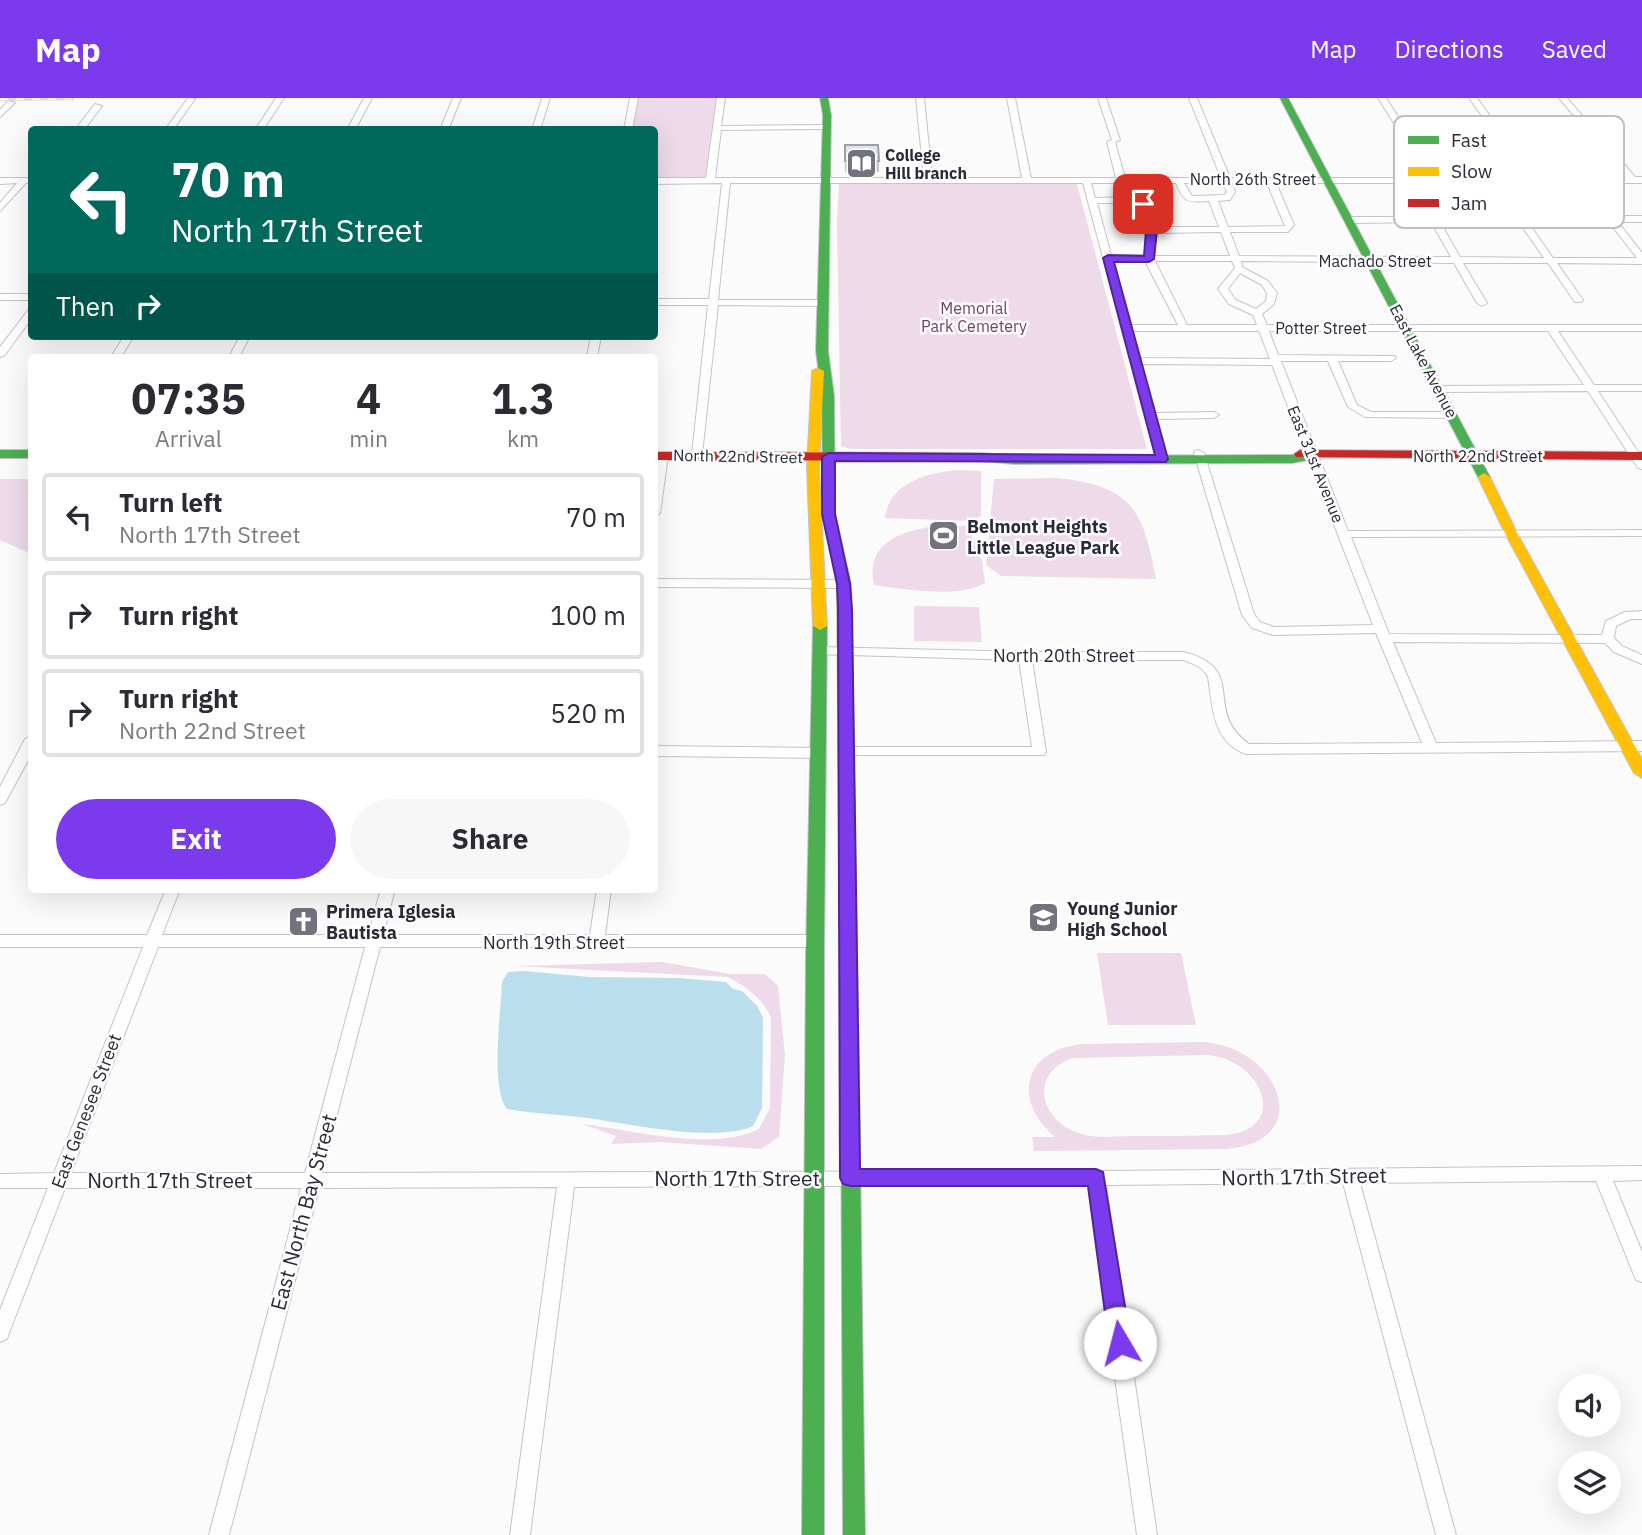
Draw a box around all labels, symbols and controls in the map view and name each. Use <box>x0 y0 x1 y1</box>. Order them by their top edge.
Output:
text: Map <box>35 28 101 71</box>
text: Map <box>1310 33 1356 65</box>
text: Directions <box>1394 33 1504 65</box>
text: Saved <box>1542 33 1607 65</box>
legend <box>1394 116 1624 228</box>
text: Fast <box>1451 128 1487 152</box>
place label: College Hill branch <box>885 145 967 183</box>
text: 70 m <box>171 147 285 210</box>
library icon: College Hill branch <box>845 147 879 181</box>
icon: left <box>56 154 147 245</box>
text: Slow <box>1451 159 1492 183</box>
street label: North 26th Street <box>1190 169 1316 189</box>
pin <box>1113 174 1173 234</box>
icon: arrive <box>1124 185 1162 223</box>
text: Jam <box>1451 191 1487 215</box>
text: North 17th Street <box>171 209 424 251</box>
street label: Machado Street <box>1318 251 1432 271</box>
icon: right <box>129 287 167 325</box>
text: Then <box>56 289 115 323</box>
park label: Memorial Park Cemetery <box>921 298 1027 336</box>
street label: East Lake Avenue <box>1386 301 1462 421</box>
street label: Potter Street <box>1275 318 1367 338</box>
text: 07:35 <box>131 371 246 426</box>
text: 4 <box>356 371 381 426</box>
text: 1.3 <box>491 371 555 426</box>
street label: East 31st Avenue <box>1283 402 1349 526</box>
text: Arrival <box>155 423 222 453</box>
text: min <box>349 423 388 453</box>
text: km <box>507 423 539 453</box>
street label: North 22nd Street <box>673 445 803 467</box>
street label: North 22nd Street <box>1413 446 1543 466</box>
text: Turn left <box>119 485 222 519</box>
icon: left <box>60 498 98 536</box>
text: 70 m <box>566 500 626 534</box>
place label: Belmont Heights Little League Park <box>967 515 1120 559</box>
text: North 17th Street <box>119 519 301 549</box>
sports icon: Belmont Heights Little League Park <box>927 519 961 553</box>
icon: right <box>60 596 98 634</box>
text: Turn right <box>119 598 238 632</box>
text: 100 m <box>550 598 626 632</box>
street label: North 20th Street <box>993 644 1135 667</box>
text: Turn right <box>119 681 238 715</box>
icon: right <box>60 694 98 732</box>
text: 520 m <box>550 696 626 730</box>
text: North 22nd Street <box>119 715 306 745</box>
button: Exit <box>56 799 336 879</box>
button: Share <box>350 799 630 879</box>
place label: Young Junior High School <box>1067 897 1177 941</box>
place label: Primera Iglesia Bautista <box>326 900 456 944</box>
school or university icon: Young Junior High School <box>1027 901 1061 935</box>
church icon: Primera Iglesia Bautista <box>286 904 320 938</box>
street label: North 19th Street <box>483 931 625 954</box>
street label: East Genesee Street <box>46 1030 126 1192</box>
street label: East North Bay Street <box>263 1111 343 1313</box>
street label: North 17th Street <box>1221 1161 1387 1191</box>
street label: North 17th Street <box>654 1164 820 1192</box>
street label: North 17th Street <box>87 1166 253 1194</box>
position arrow <box>1083 1306 1157 1380</box>
map controls <box>1558 1374 1621 1514</box>
button: sound <box>1558 1374 1621 1437</box>
button: layers <box>1558 1451 1621 1514</box>

